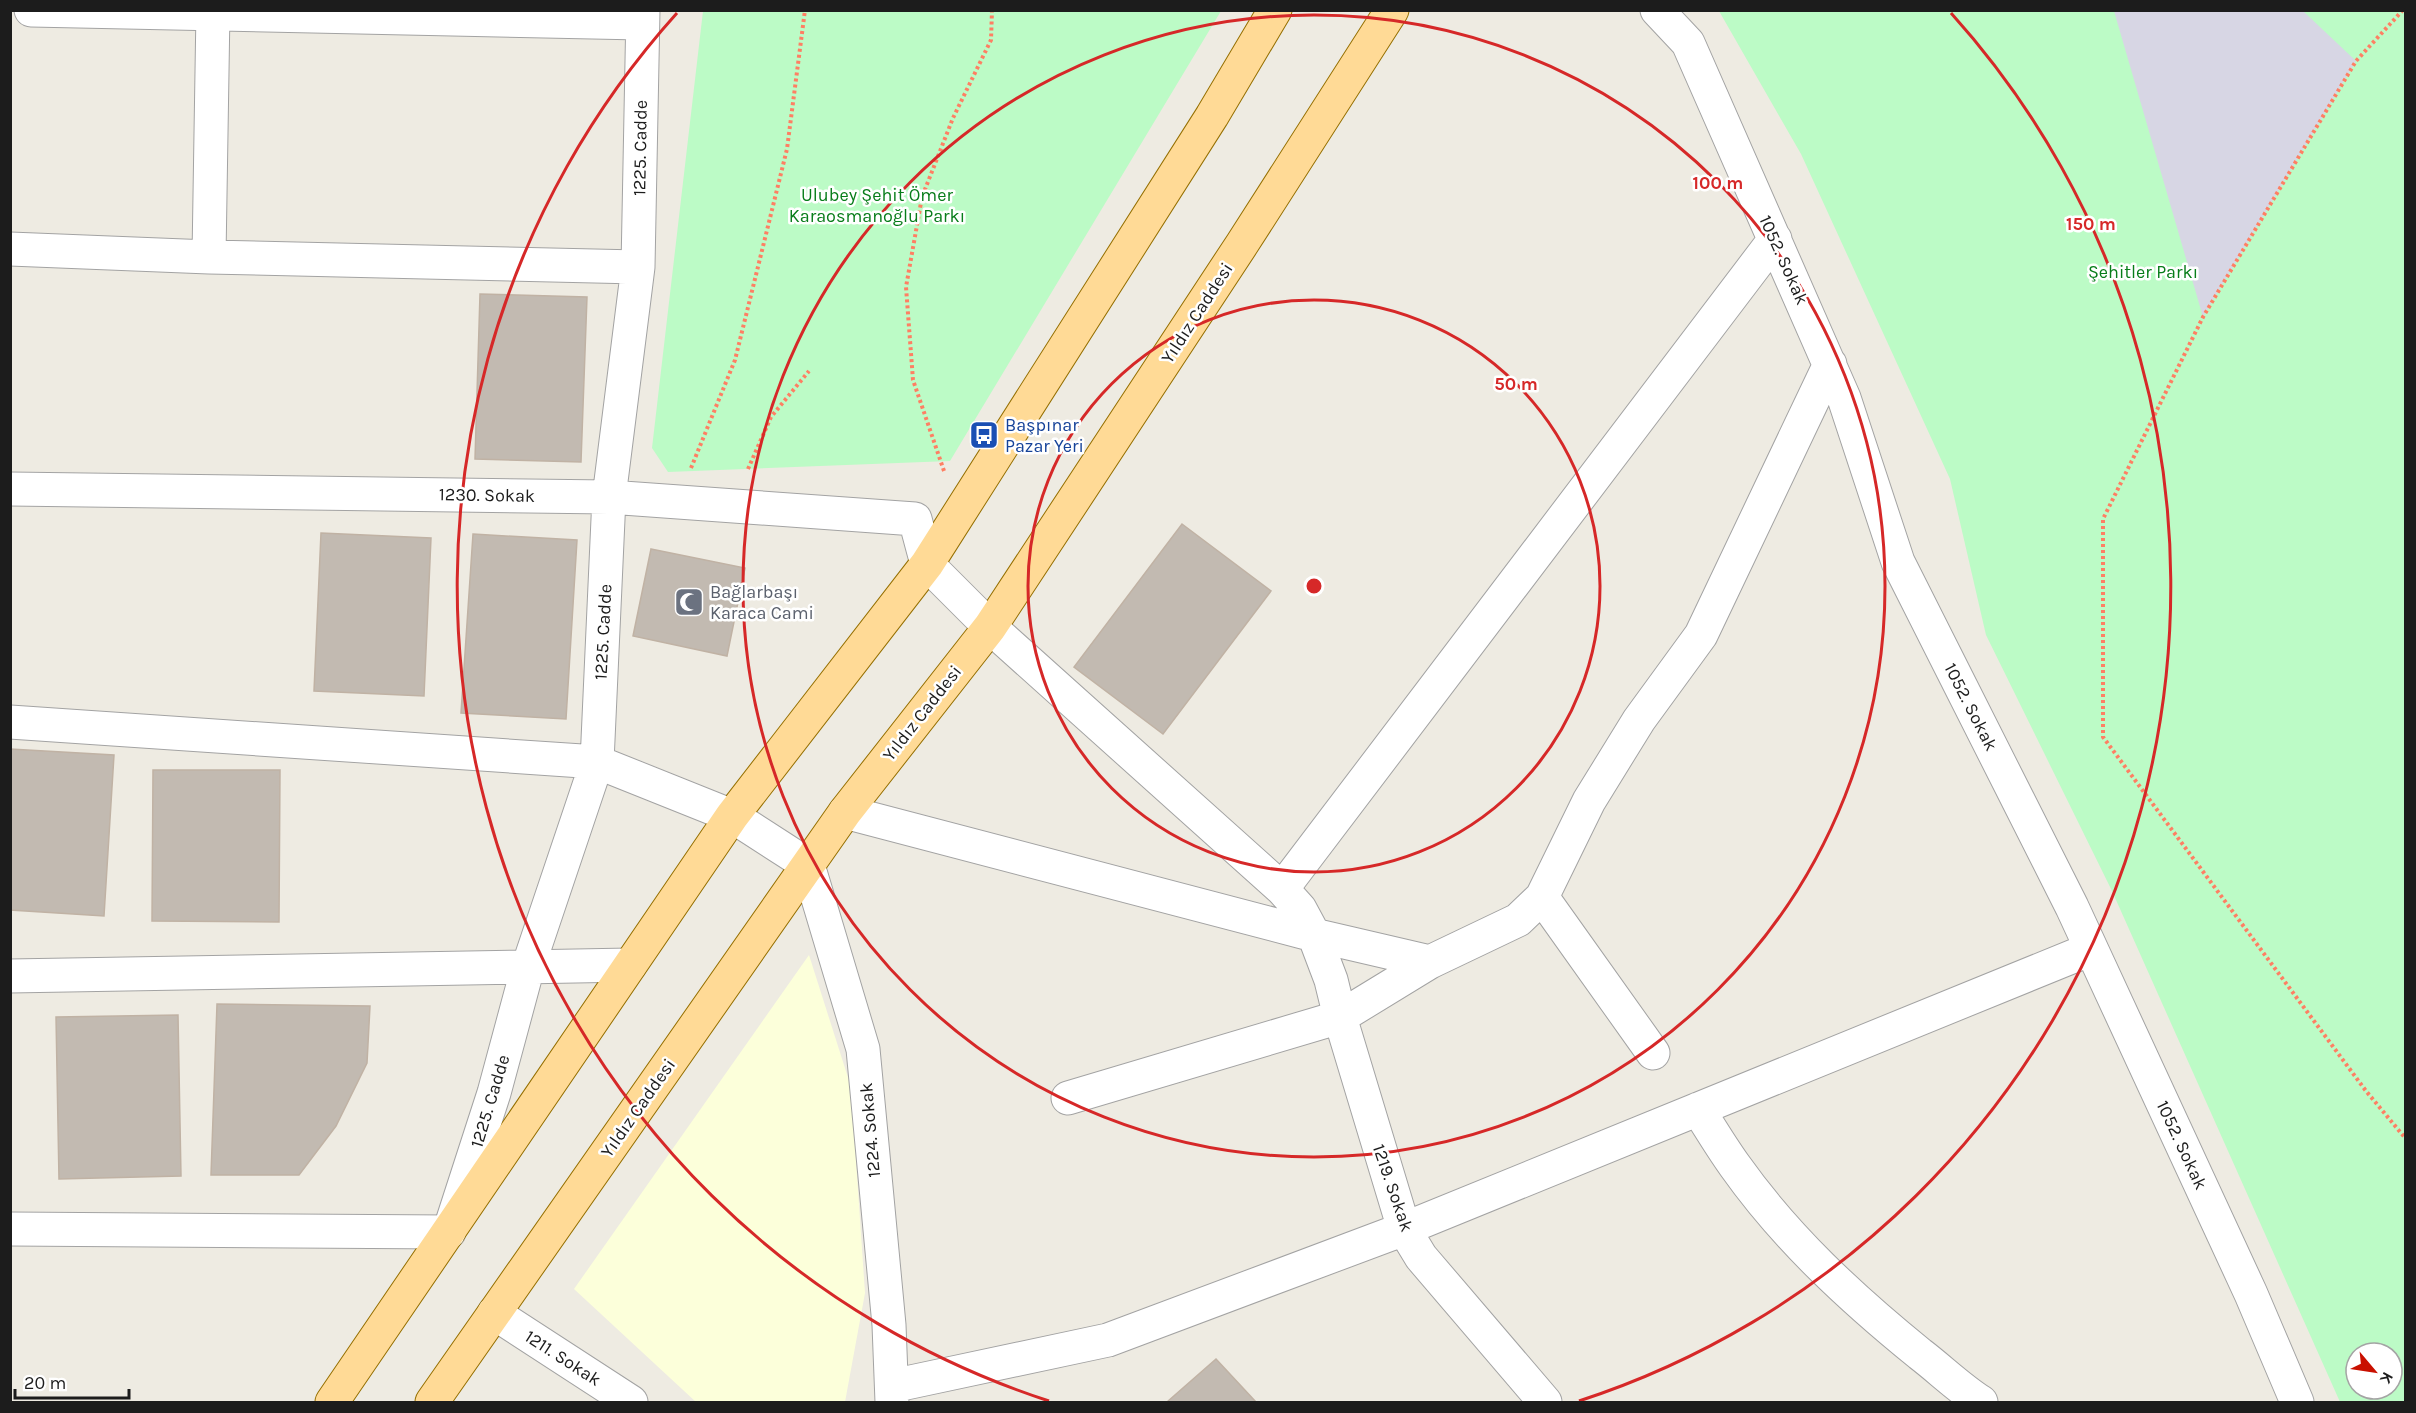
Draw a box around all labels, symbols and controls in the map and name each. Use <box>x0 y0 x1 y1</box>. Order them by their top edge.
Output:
street label: 1225. Cadde <box>628 100 652 196</box>
text: 100 m <box>1693 172 1743 194</box>
park label: Ulubey Şehit Ömer Karaosmanoğlu Parkı <box>789 184 965 227</box>
street label: 1052. Sokak <box>1755 212 1813 308</box>
text: 150 m <box>2066 213 2116 235</box>
street label: Yıldız Caddesi <box>1156 259 1238 367</box>
park label: Şehitler Parkı <box>2088 261 2198 283</box>
text: 50 m <box>1494 373 1538 395</box>
place label: Başpınar Pazar Yeri <box>1005 414 1084 457</box>
bus stop icon: Başpınar Pazar Yeri <box>968 419 1000 451</box>
street label: 1230. Sokak <box>439 483 535 507</box>
centre of rings <box>1304 576 1324 596</box>
place label: Bağlarbaşı Karaca Cami <box>710 581 814 624</box>
street label: 1225. Cadde <box>590 583 616 681</box>
mosque icon: Bağlarbaşı Karaca Cami <box>673 586 705 618</box>
street label: 1052. Sokak <box>1939 659 2003 755</box>
street label: Yıldız Caddesi <box>878 661 966 765</box>
street label: 1225. Cadde <box>465 1052 515 1150</box>
street label: Yıldız Caddesi <box>596 1054 680 1162</box>
street label: 1224. Sokak <box>855 1082 885 1178</box>
street label: 1052. Sokak <box>2152 1097 2212 1193</box>
street label: 1219. Sokak <box>1368 1141 1418 1235</box>
street label: 1211. Sokak <box>521 1325 605 1391</box>
north arrow <box>2344 1341 2404 1401</box>
scale bar <box>15 1362 129 1400</box>
text: K <box>2376 1369 2398 1388</box>
text: 20 m <box>24 1372 66 1394</box>

